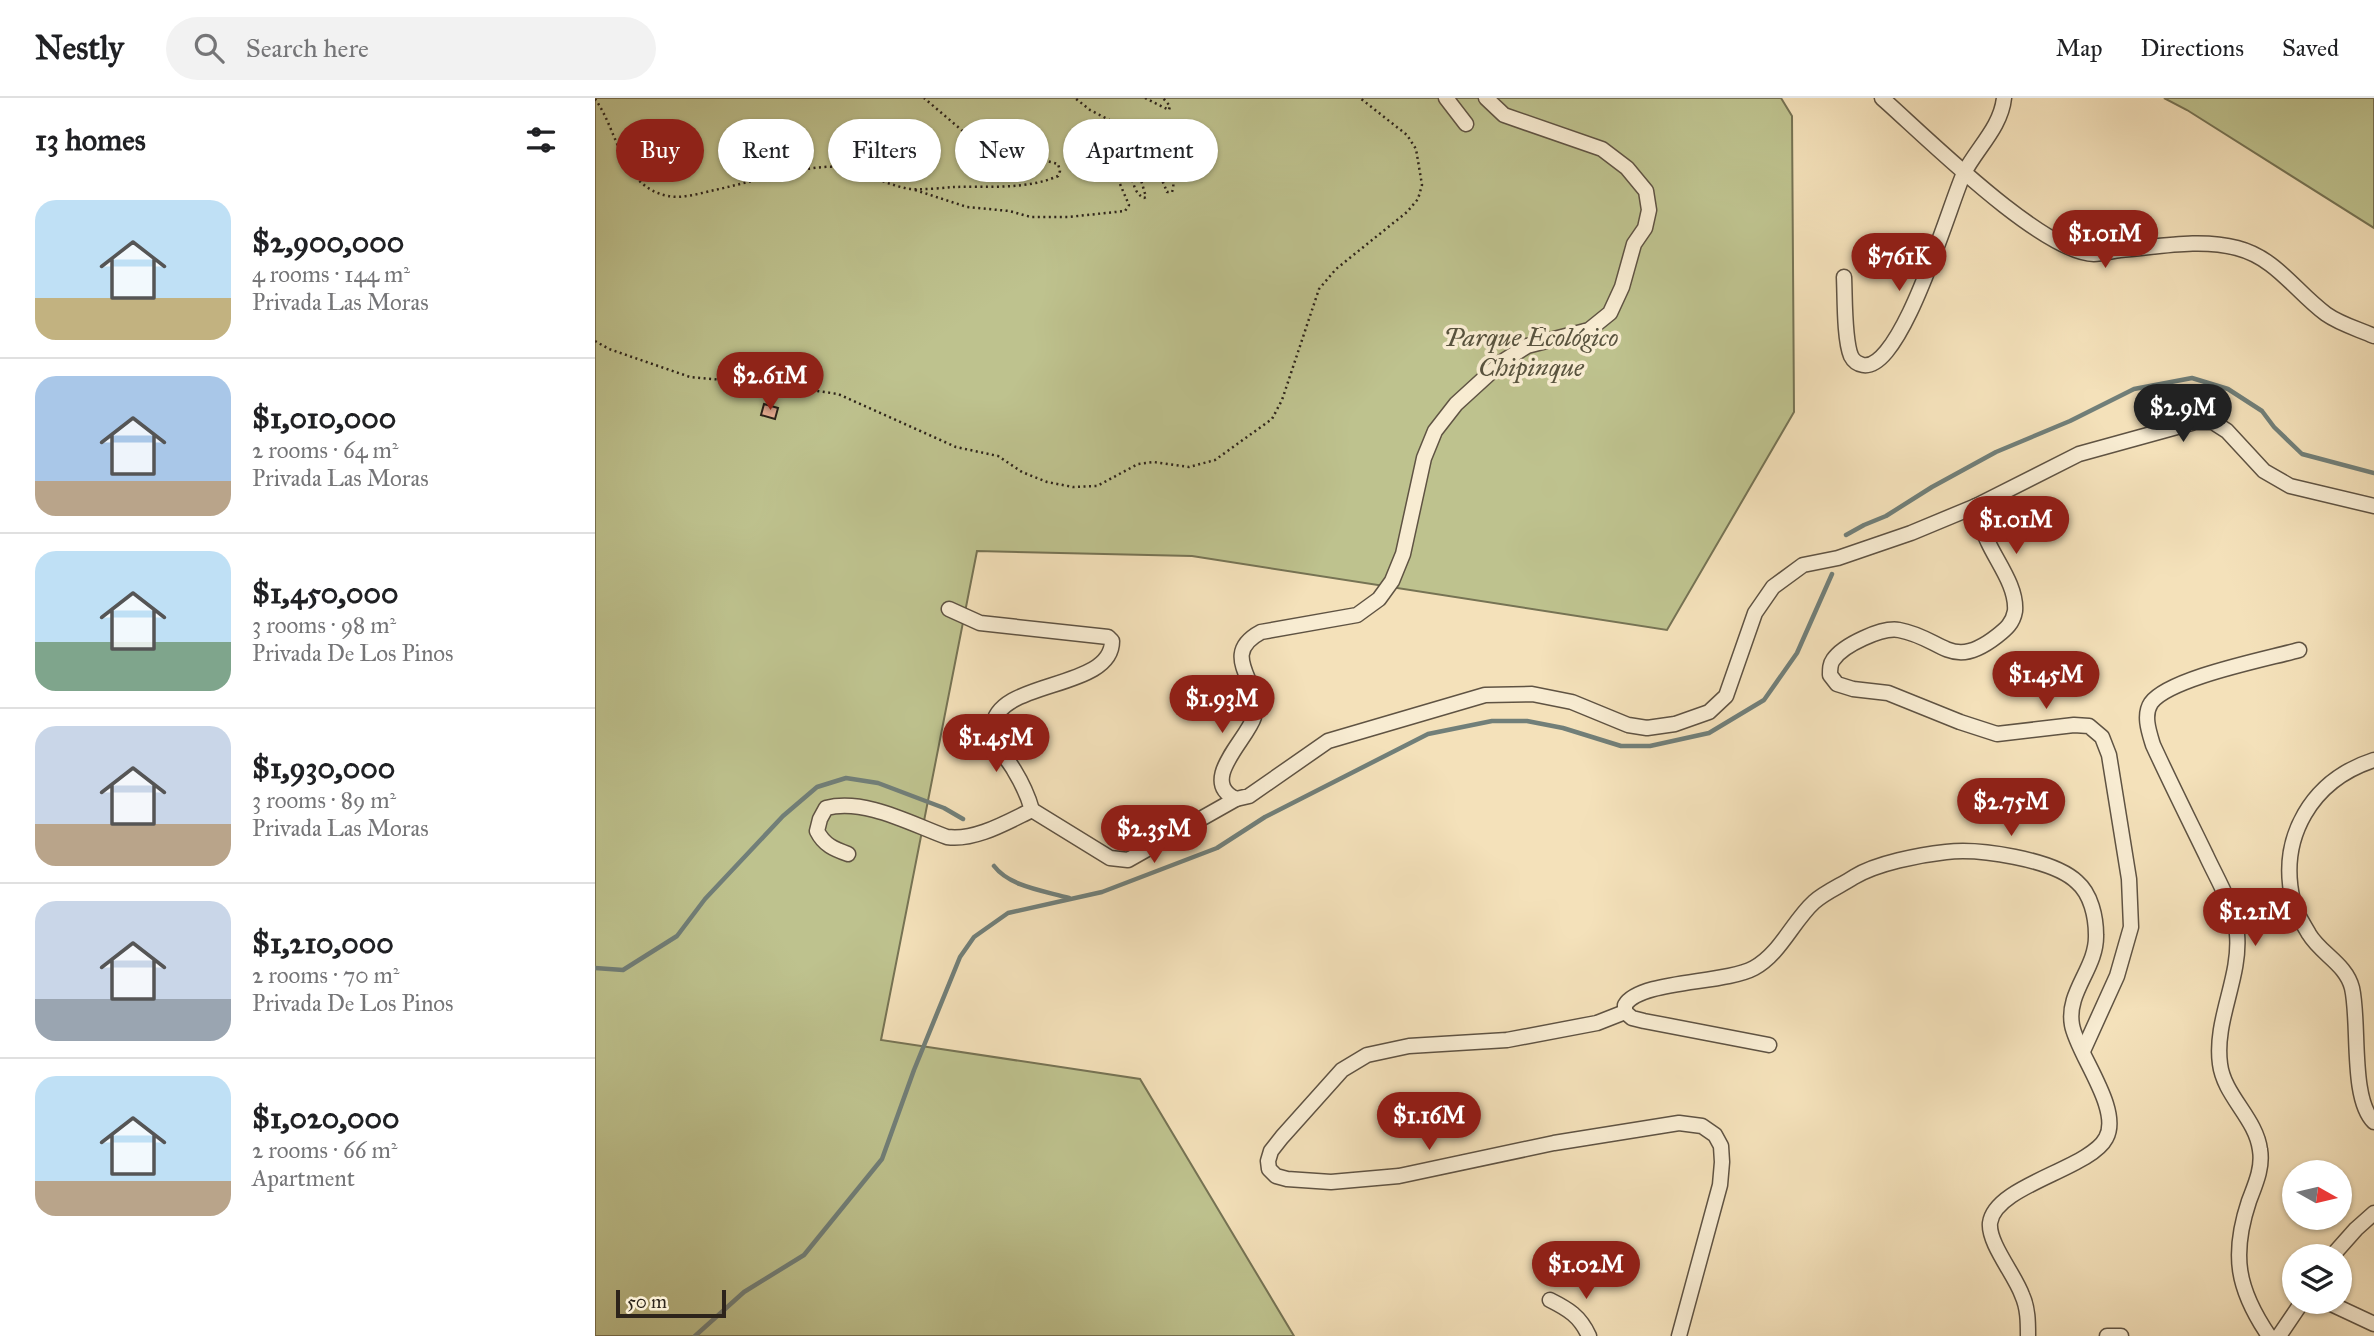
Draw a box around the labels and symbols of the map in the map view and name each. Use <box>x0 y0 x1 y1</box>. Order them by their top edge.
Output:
pin: $1.01M <box>2048 211 2162 270</box>
pin: $761K <box>1850 234 1948 293</box>
park label: Parque Ecológico Chipinque <box>1444 321 1619 384</box>
pin: $2.61M <box>713 352 827 412</box>
pin: $2.9M <box>2134 384 2232 444</box>
pin: $1.01M <box>1959 496 2073 556</box>
pin: $1.45M <box>1989 652 2103 711</box>
pin: $1.93M <box>1165 676 1279 735</box>
pin: $1.45M <box>939 714 1053 774</box>
pin: $2.75M <box>1954 778 2068 838</box>
pin: $2.35M <box>1097 806 1211 865</box>
pin: $1.21M <box>2198 888 2312 948</box>
pin: $1.16M <box>1372 1093 1486 1152</box>
north arrow <box>2282 1160 2352 1230</box>
pin: $1.02M <box>1529 1242 1643 1301</box>
scale bar <box>616 1287 726 1319</box>

